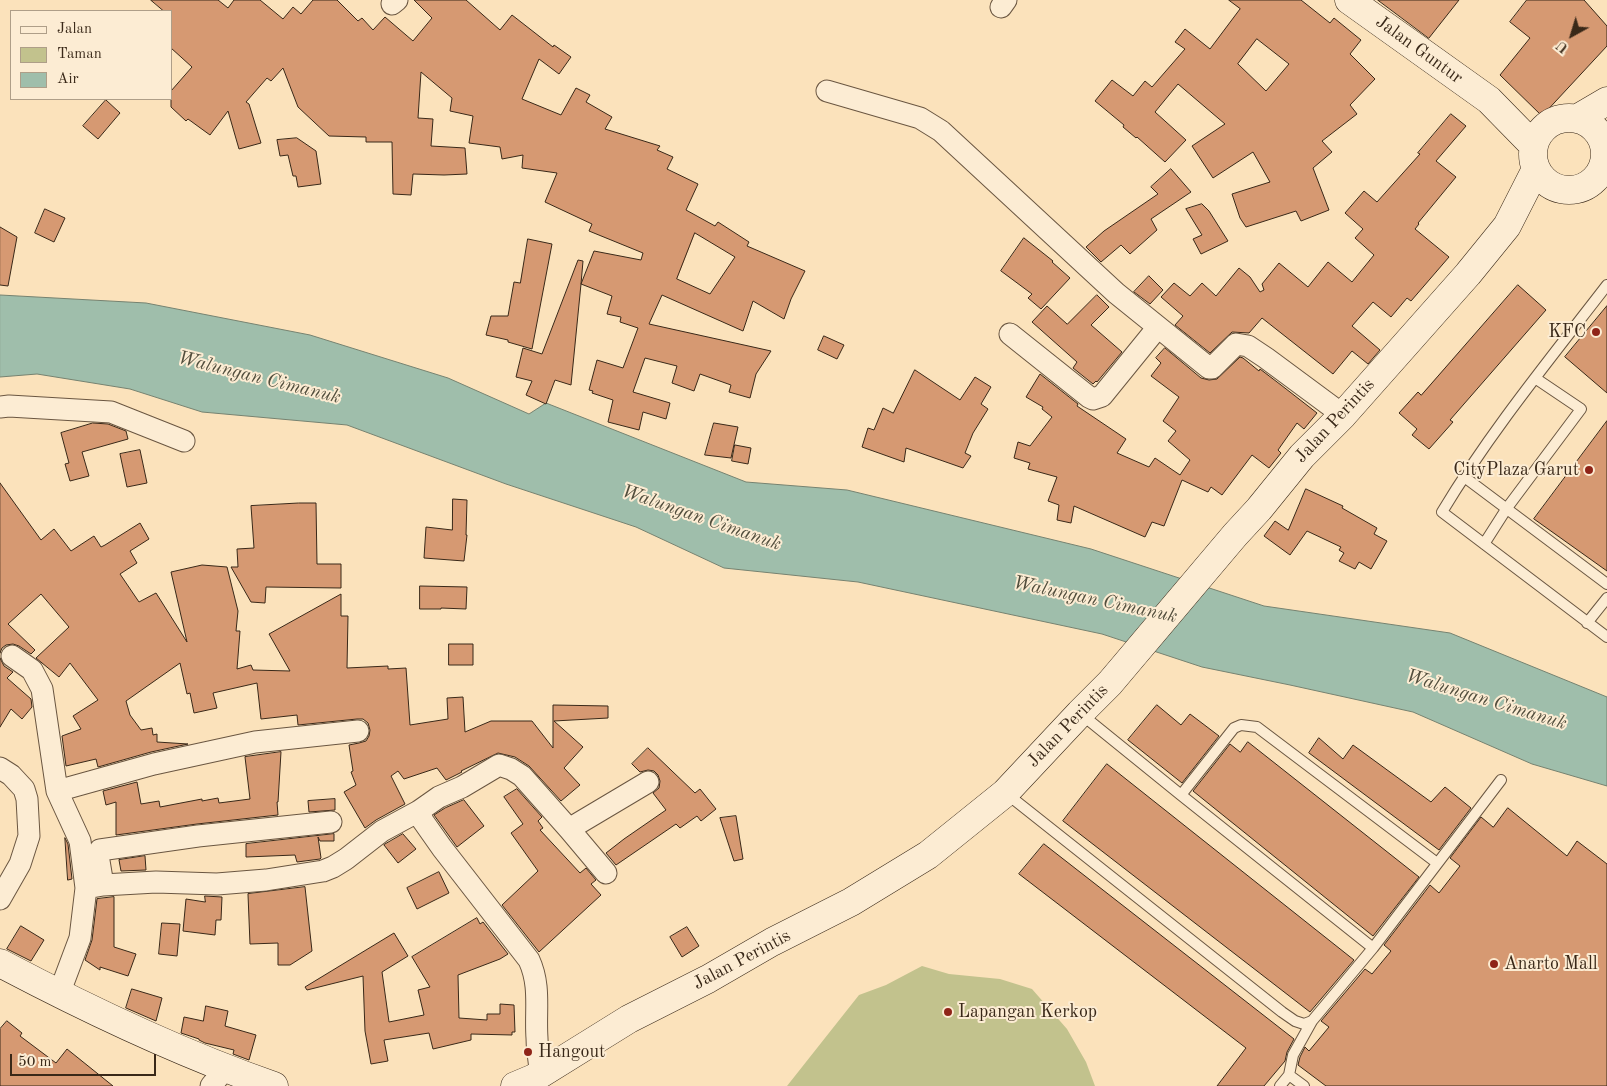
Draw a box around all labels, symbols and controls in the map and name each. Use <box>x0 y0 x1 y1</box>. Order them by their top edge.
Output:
legend <box>10 10 172 100</box>
north arrow <box>1547 10 1597 60</box>
street label: Jalan Guntur <box>1371 11 1467 89</box>
text: Jalan <box>57 22 92 37</box>
text: U <box>1554 38 1571 56</box>
text: Taman <box>57 47 102 62</box>
text: Air <box>57 72 79 87</box>
place label: KFC <box>1548 321 1586 343</box>
marker: KFC <box>1590 326 1602 338</box>
water label: Walungan Cimanuk <box>175 347 343 409</box>
street label: Jalan Perintis <box>1290 374 1380 468</box>
place label: CityPlaza Garut <box>1453 459 1579 481</box>
marker: CityPlaza Garut <box>1583 464 1595 476</box>
water label: Walungan Cimanuk <box>618 480 784 556</box>
water label: Walungan Cimanuk <box>1011 571 1179 629</box>
water label: Walungan Cimanuk <box>1403 665 1569 735</box>
street label: Jalan Perintis <box>1023 680 1113 772</box>
street label: Jalan Perintis <box>689 925 795 995</box>
place label: Anarto Mall <box>1504 953 1598 975</box>
marker: Anarto Mall <box>1488 958 1500 970</box>
place label: Lapangan Kerkop <box>958 1001 1097 1023</box>
marker: Lapangan Kerkop <box>942 1006 954 1018</box>
place label: Hangout <box>538 1041 605 1063</box>
scale bar <box>12 1044 159 1076</box>
marker: Hangout <box>522 1046 534 1058</box>
text: 50 m <box>18 1055 52 1070</box>

